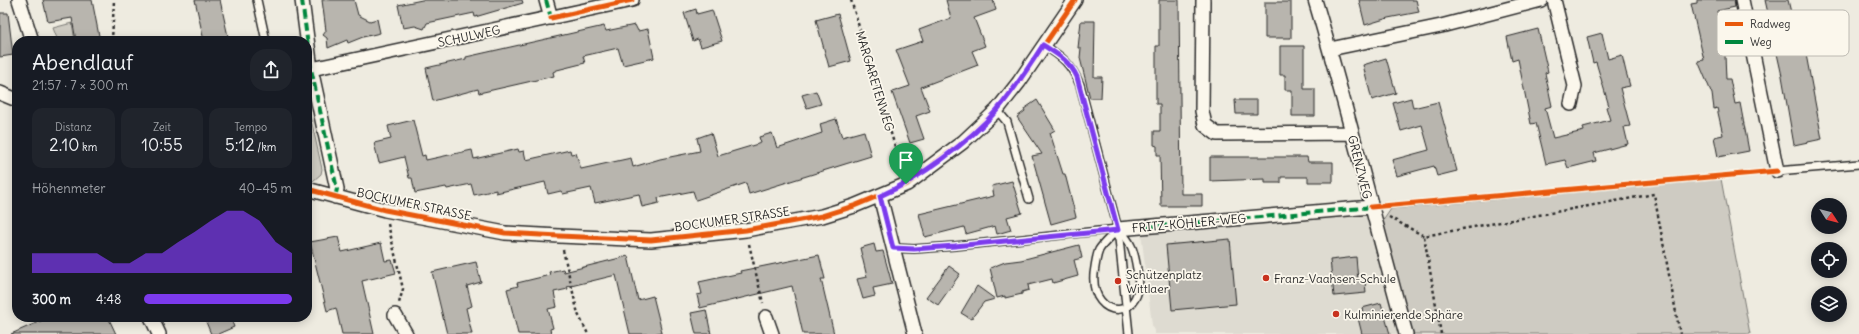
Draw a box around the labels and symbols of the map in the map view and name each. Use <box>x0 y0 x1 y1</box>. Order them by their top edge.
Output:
legend <box>1717 10 1849 56</box>
text: Radweg <box>1750 17 1790 31</box>
street label: SCHULWEG <box>436 22 502 50</box>
street label: MARGARETENWEG <box>853 29 897 133</box>
text: Weg <box>1750 35 1772 49</box>
street label: GRENZWEG <box>1345 134 1375 201</box>
pin <box>889 143 923 184</box>
street label: BOCKUMER STRASSE <box>355 185 473 223</box>
north arrow <box>1811 198 1847 234</box>
street label: BOCKUMER STRASSE <box>673 203 791 235</box>
street label: FRITZ-KÖHLER-WEG <box>1131 211 1247 235</box>
place label: Schützenplatz Wittlaer <box>1126 267 1202 296</box>
place label: Franz-Vaahsen-Schule <box>1274 271 1396 286</box>
marker: Franz-Vaahsen-Schule <box>1261 273 1271 283</box>
marker: Schützenplatz Wittlaer <box>1113 276 1123 286</box>
place label: Kulminierende Sphäre <box>1344 307 1463 322</box>
marker: Kulminierende Sphäre <box>1331 309 1341 319</box>

